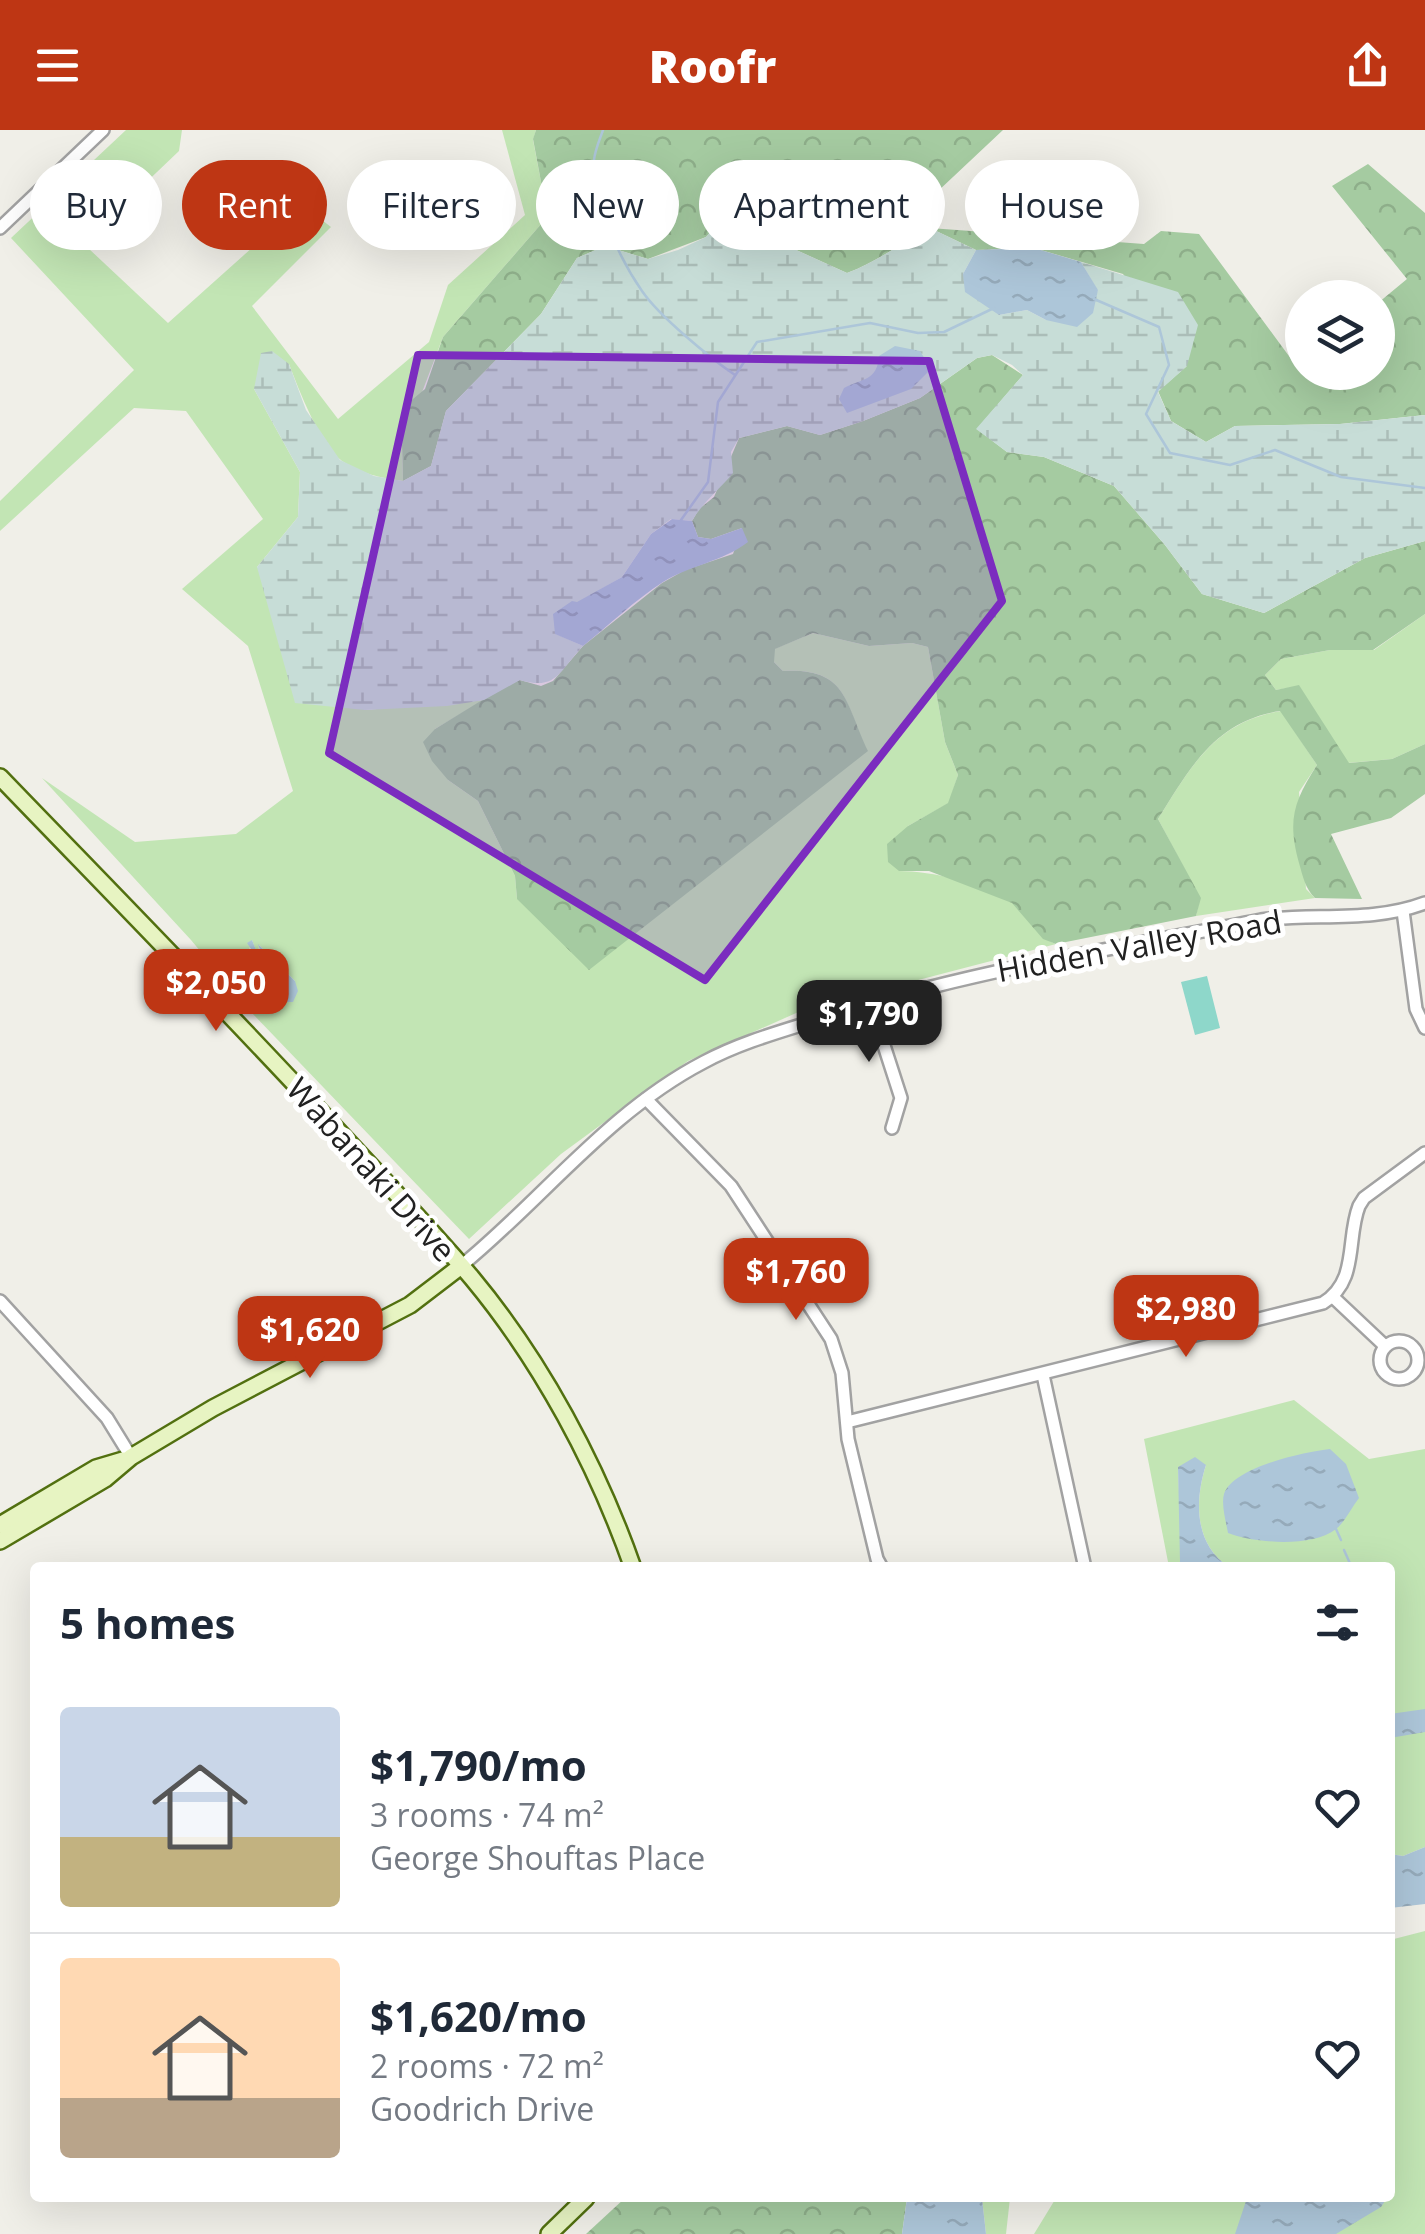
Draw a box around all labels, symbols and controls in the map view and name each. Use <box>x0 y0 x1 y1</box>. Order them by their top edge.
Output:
text: Roofr <box>649 35 776 96</box>
icon: menu <box>30 38 85 93</box>
icon: share <box>1340 38 1395 93</box>
chip: Buy <box>30 160 162 250</box>
chip: Rent <box>182 160 327 250</box>
chip: Filters <box>347 160 516 250</box>
chip: New <box>536 160 679 250</box>
chip: Apartment <box>699 160 945 250</box>
chip: House <box>965 160 1139 250</box>
map controls <box>1285 280 1395 390</box>
button: layers <box>1285 280 1395 390</box>
street label: Hidden Valley Road <box>993 899 1285 991</box>
pin: $2,050 <box>135 949 297 1034</box>
text: $2,050 <box>166 960 266 1003</box>
pin: $1,790 <box>788 980 950 1065</box>
text: $1,790 <box>819 991 919 1034</box>
street label: Wabanaki Drive <box>278 1068 466 1270</box>
pin: $1,760 <box>715 1238 877 1323</box>
text: $1,760 <box>746 1249 846 1292</box>
pin: $2,980 <box>1105 1275 1267 1360</box>
text: $2,980 <box>1136 1286 1236 1329</box>
pin: $1,620 <box>229 1296 391 1381</box>
text: $1,620 <box>260 1307 360 1350</box>
text: 5 homes <box>60 1594 235 1651</box>
icon: filters <box>1310 1595 1365 1650</box>
text: $1,790/mo <box>370 1736 587 1793</box>
icon: home <box>140 1747 260 1867</box>
icon: heart <box>1310 1780 1365 1835</box>
text: 3 rooms · 74 m² <box>370 1793 604 1836</box>
text: George Shouftas Place <box>370 1836 705 1879</box>
text: $1,620/mo <box>370 1987 587 2044</box>
icon: home <box>140 1998 260 2118</box>
icon: heart <box>1310 2031 1365 2086</box>
text: 2 rooms · 72 m² <box>370 2044 604 2087</box>
text: Goodrich Drive <box>370 2087 594 2130</box>

